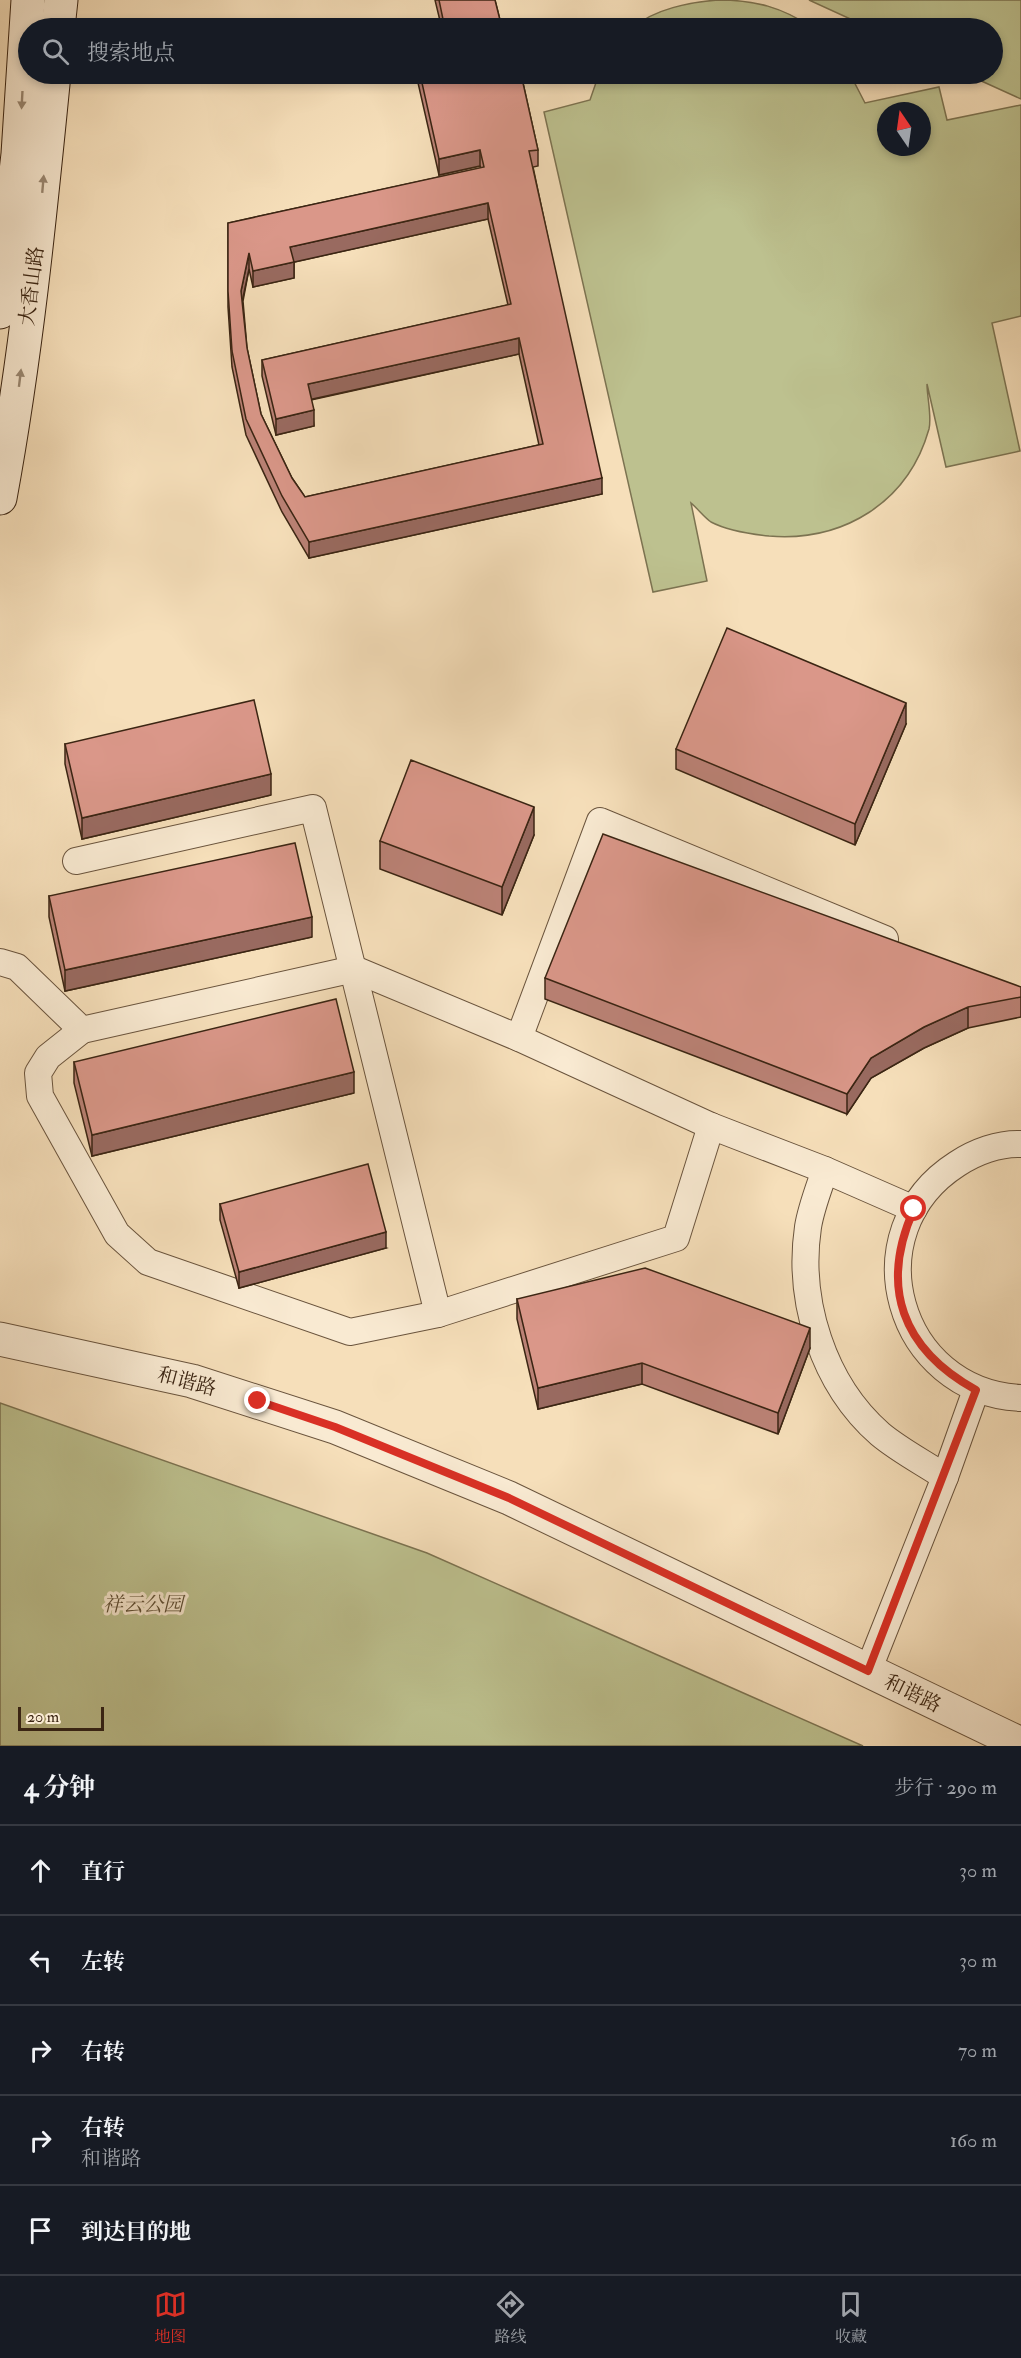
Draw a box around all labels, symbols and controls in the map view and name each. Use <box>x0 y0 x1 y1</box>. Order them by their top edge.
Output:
search box <box>18 18 1003 84</box>
icon: search <box>39 35 72 68</box>
text: 搜索地点 <box>87 39 175 67</box>
one-way arrow <box>17 91 26 110</box>
north arrow <box>877 102 931 156</box>
one-way arrow <box>38 175 48 194</box>
street label: 大香山路 <box>14 245 49 327</box>
one-way arrow <box>15 368 25 387</box>
route start <box>900 1195 926 1221</box>
street label: 和谐路 <box>155 1362 219 1401</box>
route end <box>244 1387 270 1413</box>
park label: 祥云公园 <box>103 1592 186 1617</box>
street label: 和谐路 <box>880 1669 945 1718</box>
scale bar <box>18 1704 104 1732</box>
text: 20 m <box>27 1707 59 1727</box>
text: 4 分钟 <box>24 1772 96 1804</box>
text: 步行 · 290 m <box>894 1775 997 1800</box>
icon: ahead <box>24 1854 57 1887</box>
text: 直行 <box>81 1858 125 1886</box>
text: 30 m <box>959 1858 997 1883</box>
icon: left <box>24 1944 57 1977</box>
text: 左转 <box>81 1948 125 1976</box>
text: 30 m <box>959 1948 997 1973</box>
icon: right <box>24 2034 57 2067</box>
text: 右转 <box>81 2038 125 2066</box>
text: 70 m <box>958 2038 997 2063</box>
text: 右转 <box>81 2114 125 2142</box>
icon: right <box>24 2124 57 2157</box>
text: 160 m <box>950 2128 997 2153</box>
text: 和谐路 <box>81 2146 141 2171</box>
icon: arrive <box>24 2214 57 2247</box>
text: 到达目的地 <box>81 2218 191 2246</box>
tab: 地图 <box>154 2288 187 2347</box>
tab: 路线 <box>494 2288 527 2347</box>
tab: 收藏 <box>834 2288 867 2347</box>

